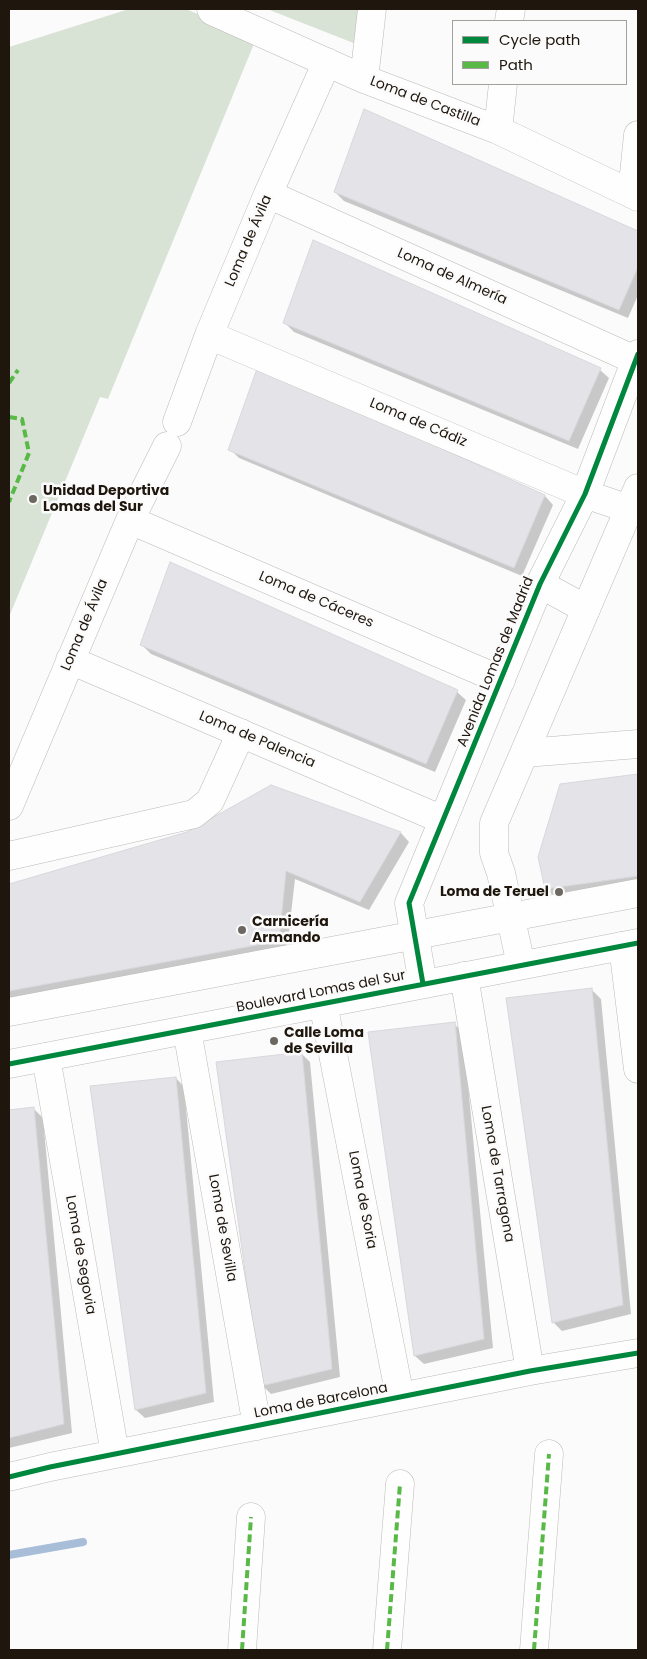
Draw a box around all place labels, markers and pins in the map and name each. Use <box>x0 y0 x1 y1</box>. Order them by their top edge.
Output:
place label: Unidad Deportiva Lomas del Sur <box>43 483 169 516</box>
marker: Unidad Deportiva Lomas del Sur <box>27 493 39 505</box>
place label: Loma de Teruel <box>440 884 549 900</box>
marker: Loma de Teruel <box>553 886 565 898</box>
place label: Carnicería Armando <box>252 914 329 946</box>
marker: Carnicería Armando <box>236 924 248 936</box>
place label: Calle Loma de Sevilla <box>284 1025 364 1058</box>
marker: Calle Loma de Sevilla <box>268 1035 280 1047</box>

